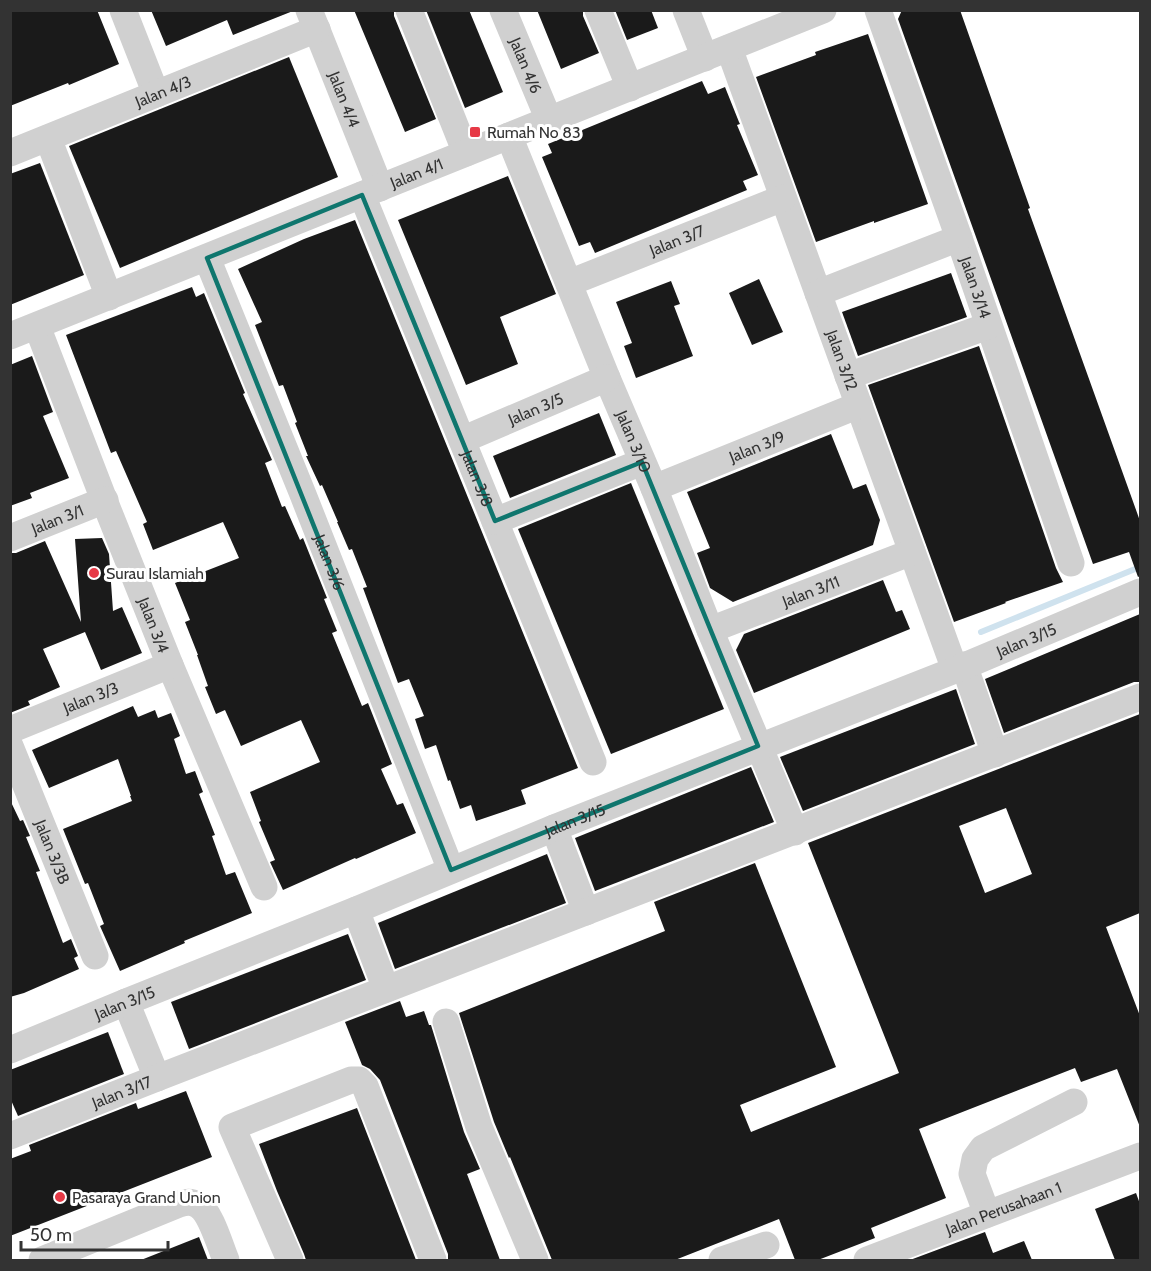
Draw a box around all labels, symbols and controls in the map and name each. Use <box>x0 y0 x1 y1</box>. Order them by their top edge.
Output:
street label: Jalan 4/6 <box>506 34 546 96</box>
street label: Jalan 4/4 <box>325 67 364 130</box>
street label: Jalan 4/3 <box>131 71 194 111</box>
place label: Rumah No 83 <box>487 123 581 142</box>
marker: Rumah No 83 <box>468 125 482 139</box>
street label: Jalan 4/1 <box>386 154 446 192</box>
street label: Jalan 3/7 <box>646 221 707 260</box>
street label: Jalan 3/14 <box>956 253 995 321</box>
street label: Jalan 3/12 <box>822 326 862 393</box>
street label: Jalan 3/5 <box>504 388 566 429</box>
street label: Jalan 3/10 <box>612 406 656 475</box>
street label: Jalan 3/9 <box>725 427 788 467</box>
street label: Jalan 3/8 <box>457 446 497 509</box>
street label: Jalan 3/1 <box>28 500 86 538</box>
street label: Jalan 3/6 <box>310 531 349 593</box>
place label: Surau Islamiah <box>106 564 204 583</box>
marker: Surau Islamiah <box>87 566 101 580</box>
street label: Jalan 3/11 <box>778 571 842 611</box>
street label: Jalan 3/4 <box>134 593 174 655</box>
street label: Jalan 3/15 <box>993 619 1059 661</box>
street label: Jalan 3/3 <box>59 678 121 717</box>
street label: Jalan 3/15 <box>541 799 608 841</box>
street label: Jalan 3/3B <box>31 816 74 887</box>
street label: Jalan 3/15 <box>91 982 158 1024</box>
street label: Jalan 3/17 <box>88 1072 154 1113</box>
street label: Jalan Perusahaan 1 <box>942 1177 1064 1239</box>
place label: Pasaraya Grand Union <box>72 1188 221 1207</box>
marker: Pasaraya Grand Union <box>53 1190 67 1204</box>
scale bar <box>21 1214 168 1252</box>
text: 50 m <box>30 1224 72 1246</box>

